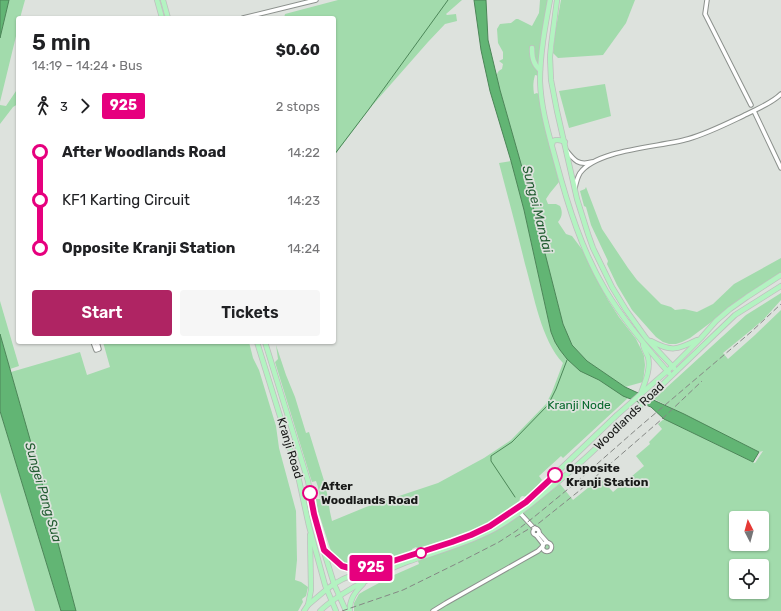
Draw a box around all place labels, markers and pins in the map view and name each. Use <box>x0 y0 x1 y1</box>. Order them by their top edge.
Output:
place label: Opposite Kranji Station <box>566 461 649 489</box>
marker: Opposite Kranji Station <box>547 467 563 483</box>
place label: After Woodlands Road <box>321 479 418 507</box>
marker: After Woodlands Road <box>302 485 318 501</box>
unlabelled marker <box>415 547 427 559</box>

